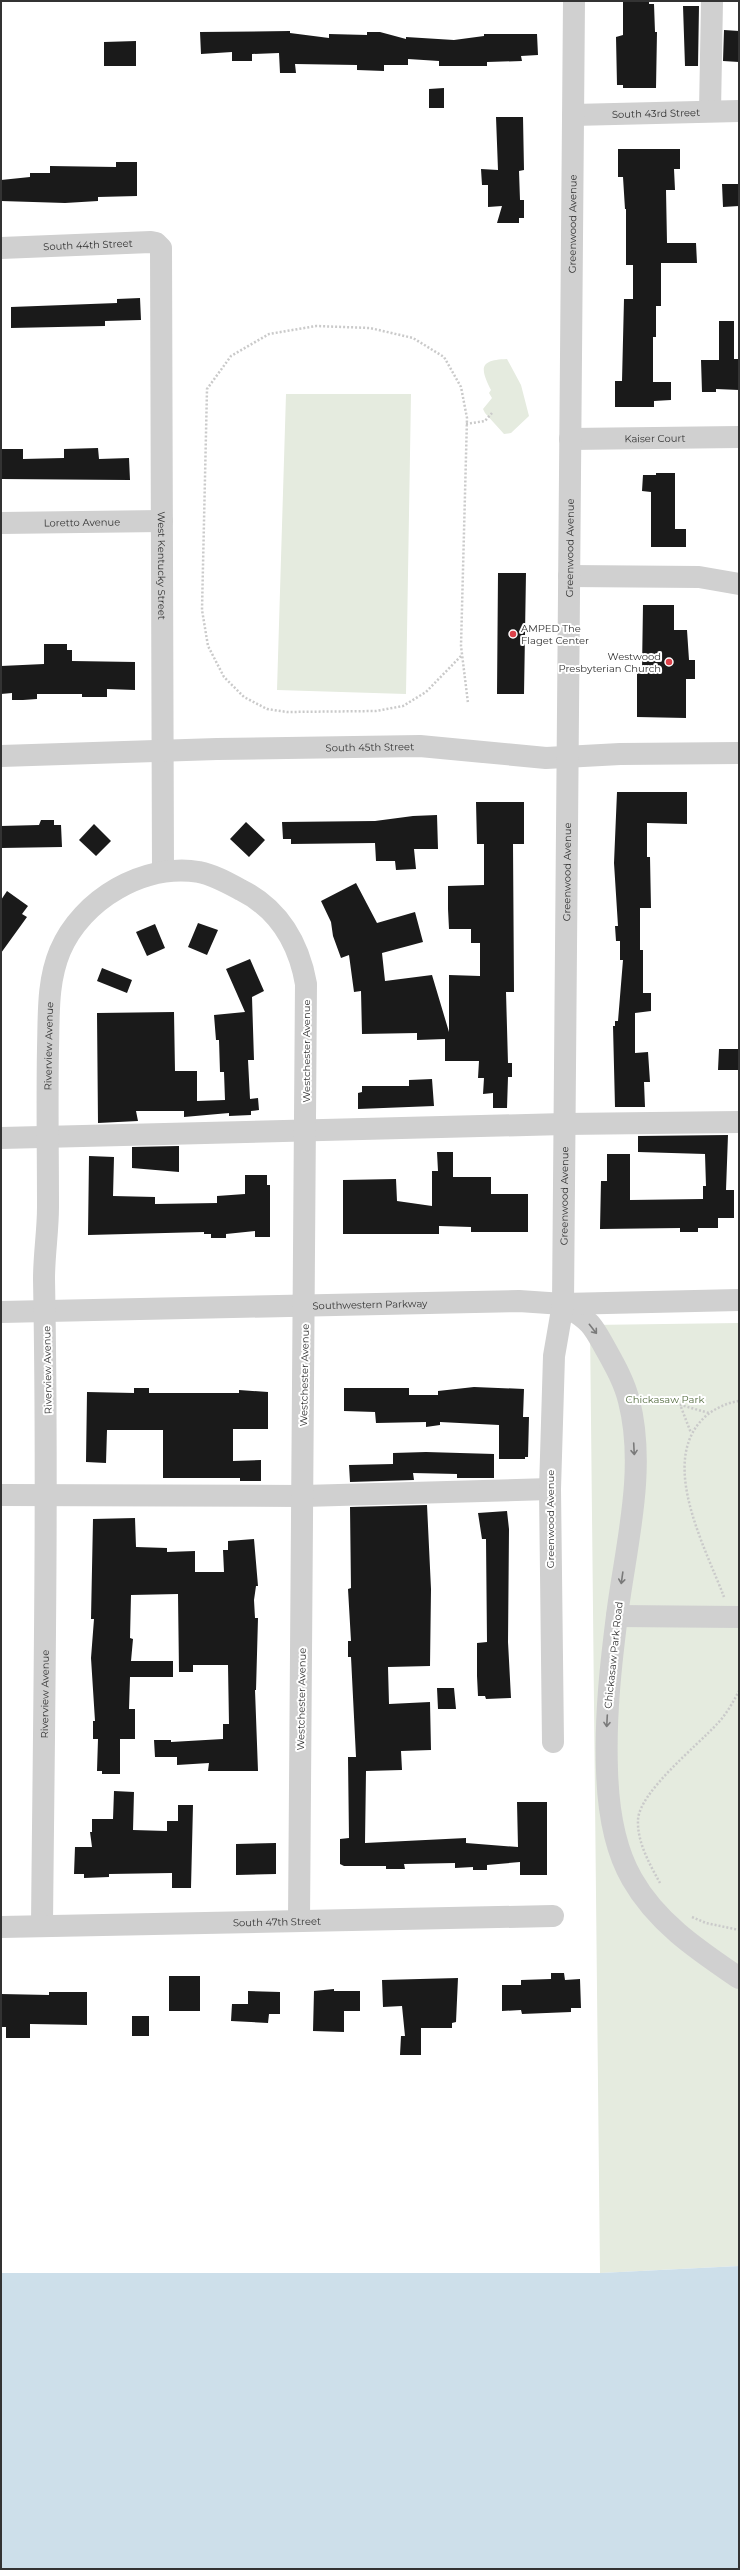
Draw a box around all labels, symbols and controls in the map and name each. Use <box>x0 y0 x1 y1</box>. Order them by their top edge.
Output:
street label: South 43rd Street <box>612 106 700 121</box>
street label: Greenwood Avenue <box>566 174 580 273</box>
street label: South 44th Street <box>43 237 133 253</box>
street label: Kaiser Court <box>624 432 686 445</box>
street label: Greenwood Avenue <box>563 498 577 597</box>
street label: West Kentucky Street <box>155 512 168 620</box>
street label: Loretto Avenue <box>44 516 120 529</box>
place label: AMPED The Flaget Center <box>521 622 589 647</box>
marker: AMPED The Flaget Center <box>508 629 518 639</box>
place label: Westwood Presbyterian Church <box>559 650 661 675</box>
marker: Westwood Presbyterian Church <box>664 657 674 667</box>
street label: South 45th Street <box>325 740 414 754</box>
street label: Greenwood Avenue <box>560 822 574 921</box>
street label: Westchester Avenue <box>300 1000 313 1102</box>
street label: Riverview Avenue <box>42 1001 56 1091</box>
street label: Greenwood Avenue <box>557 1146 571 1245</box>
street label: Southwestern Parkway <box>312 1297 428 1312</box>
street label: Westchester Avenue <box>297 1323 312 1427</box>
one-way arrow <box>588 1323 597 1334</box>
street label: Riverview Avenue <box>40 1326 55 1414</box>
park label: Chickasaw Park <box>626 1393 704 1406</box>
one-way arrow <box>631 1442 638 1455</box>
street label: Greenwood Avenue <box>544 1470 557 1568</box>
one-way arrow <box>618 1571 626 1584</box>
street label: Chickasaw Park Road <box>601 1601 626 1709</box>
street label: Westchester Avenue <box>294 1647 309 1751</box>
street label: Riverview Avenue <box>38 1650 52 1738</box>
one-way arrow <box>603 1714 611 1727</box>
street label: South 47th Street <box>233 1915 321 1929</box>

